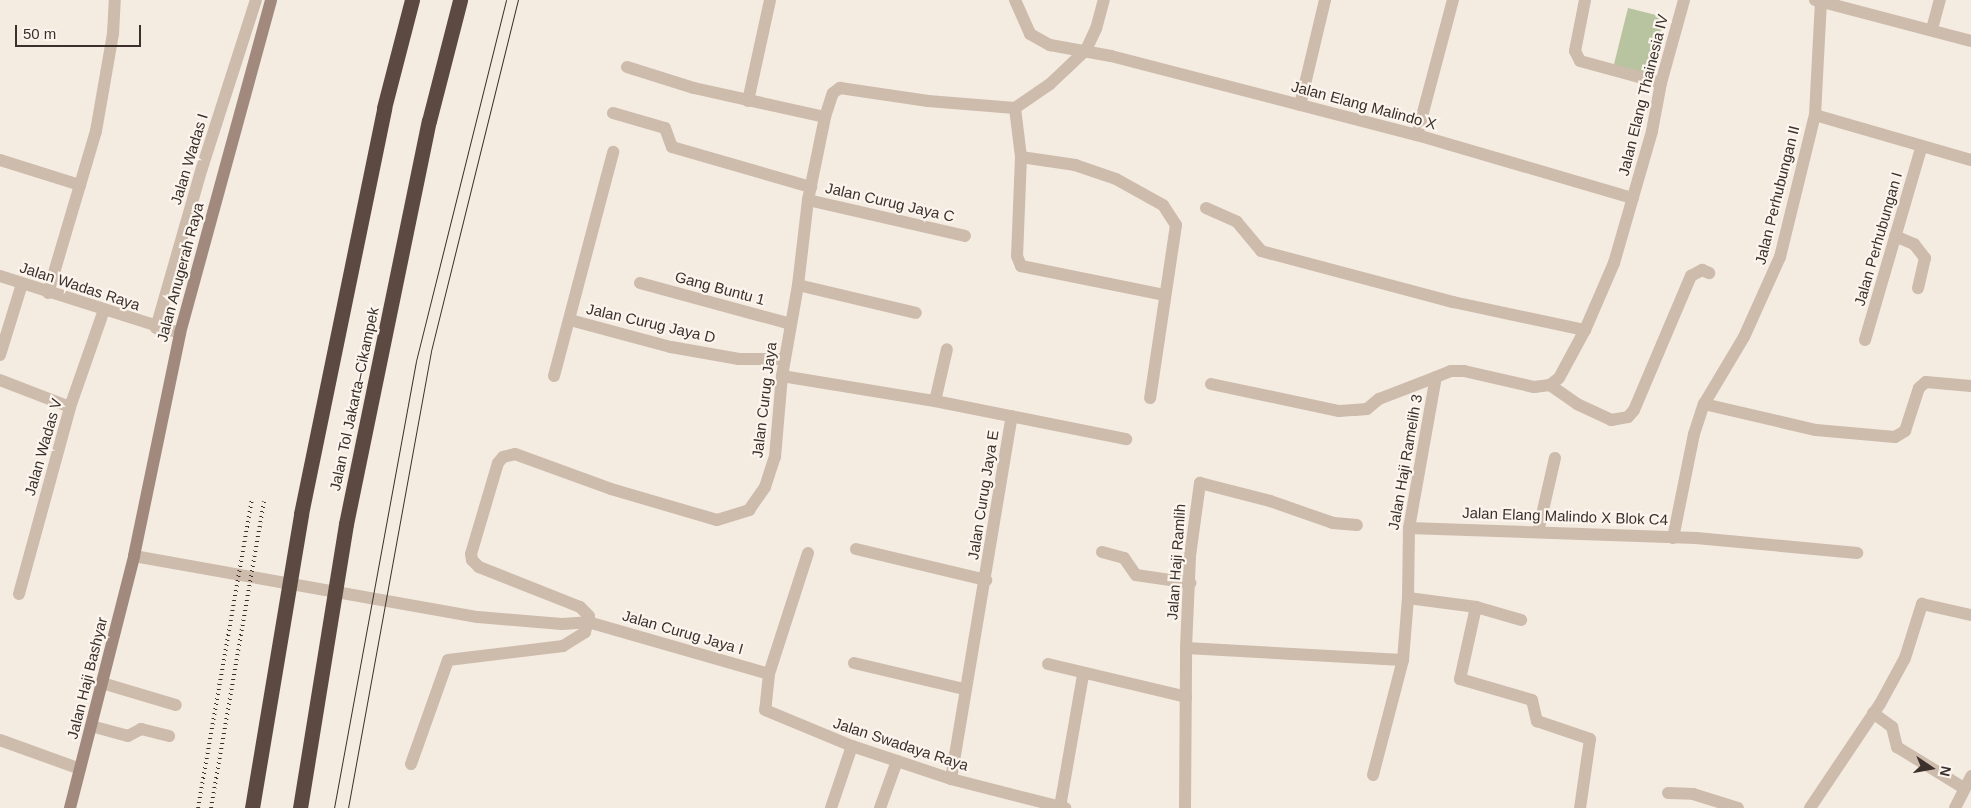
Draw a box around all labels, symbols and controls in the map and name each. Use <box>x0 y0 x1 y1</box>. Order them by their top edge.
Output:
street label: Jalan Elang Thainesia IV <box>1614 12 1672 178</box>
scale bar <box>18 15 144 47</box>
text: 50 m <box>23 25 56 42</box>
street label: Jalan Elang Malindo X <box>1290 77 1438 133</box>
street label: Jalan Wadas I <box>167 111 211 207</box>
street label: Jalan Perhubungan II <box>1751 124 1803 266</box>
street label: Jalan Perhubungan I <box>1850 170 1906 308</box>
street label: Jalan Curug Jaya C <box>824 178 956 226</box>
street label: Jalan Anugerah Raya <box>153 200 207 344</box>
street label: Jalan Wadas Raya <box>18 258 142 314</box>
street label: Gang Buntu 1 <box>673 267 767 309</box>
street label: Jalan Curug Jaya D <box>585 299 717 347</box>
street label: Jalan Tol Jakarta–Cikampek <box>326 305 382 493</box>
street label: Jalan Curug Jaya <box>748 341 780 459</box>
street label: Jalan Haji Ramelih 3 <box>1384 393 1426 531</box>
street label: Jalan Wadas V <box>21 396 65 498</box>
street label: Jalan Curug Jaya E <box>964 429 1002 561</box>
street label: Jalan Haji Ramlih <box>1163 503 1189 621</box>
street label: Jalan Elang Malindo X Blok C4 <box>1462 503 1668 529</box>
street label: Jalan Curug Jaya I <box>620 606 746 658</box>
street label: Jalan Haji Bashyar <box>63 615 111 741</box>
street label: Jalan Swadaya Raya <box>831 714 971 774</box>
north arrow <box>1906 743 1956 793</box>
text: N <box>1937 765 1955 778</box>

